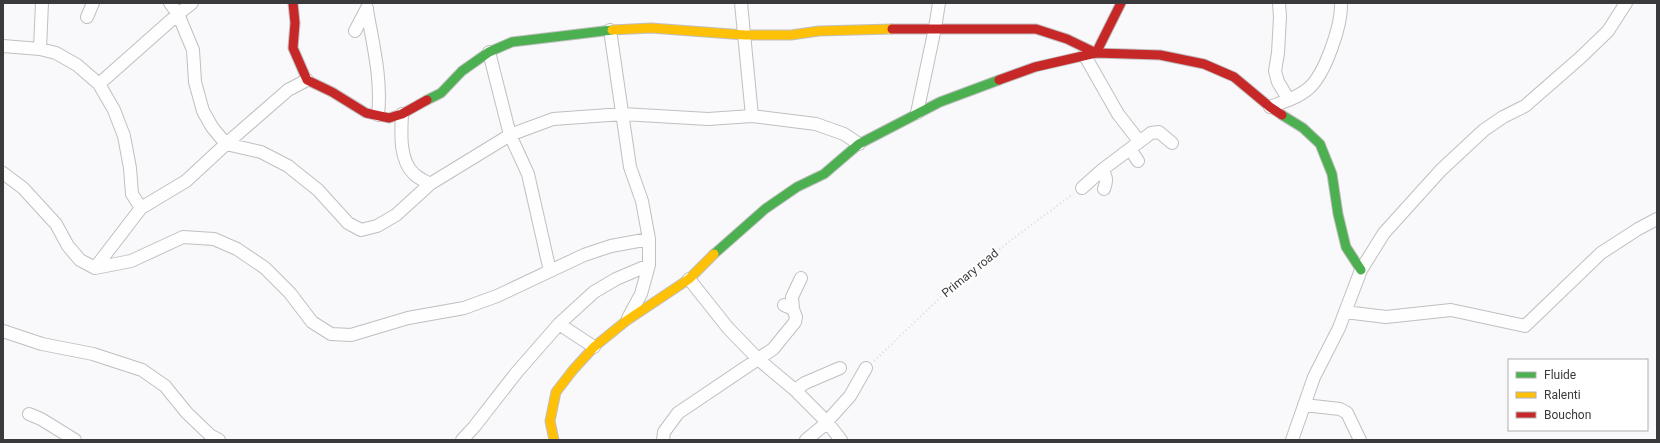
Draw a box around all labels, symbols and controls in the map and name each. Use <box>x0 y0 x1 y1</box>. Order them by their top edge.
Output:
street label: Primary road <box>939 246 1001 300</box>
legend <box>1508 359 1648 431</box>
text: Fluide <box>1544 368 1576 382</box>
text: Ralenti <box>1544 388 1581 402</box>
text: Bouchon <box>1544 408 1591 422</box>

